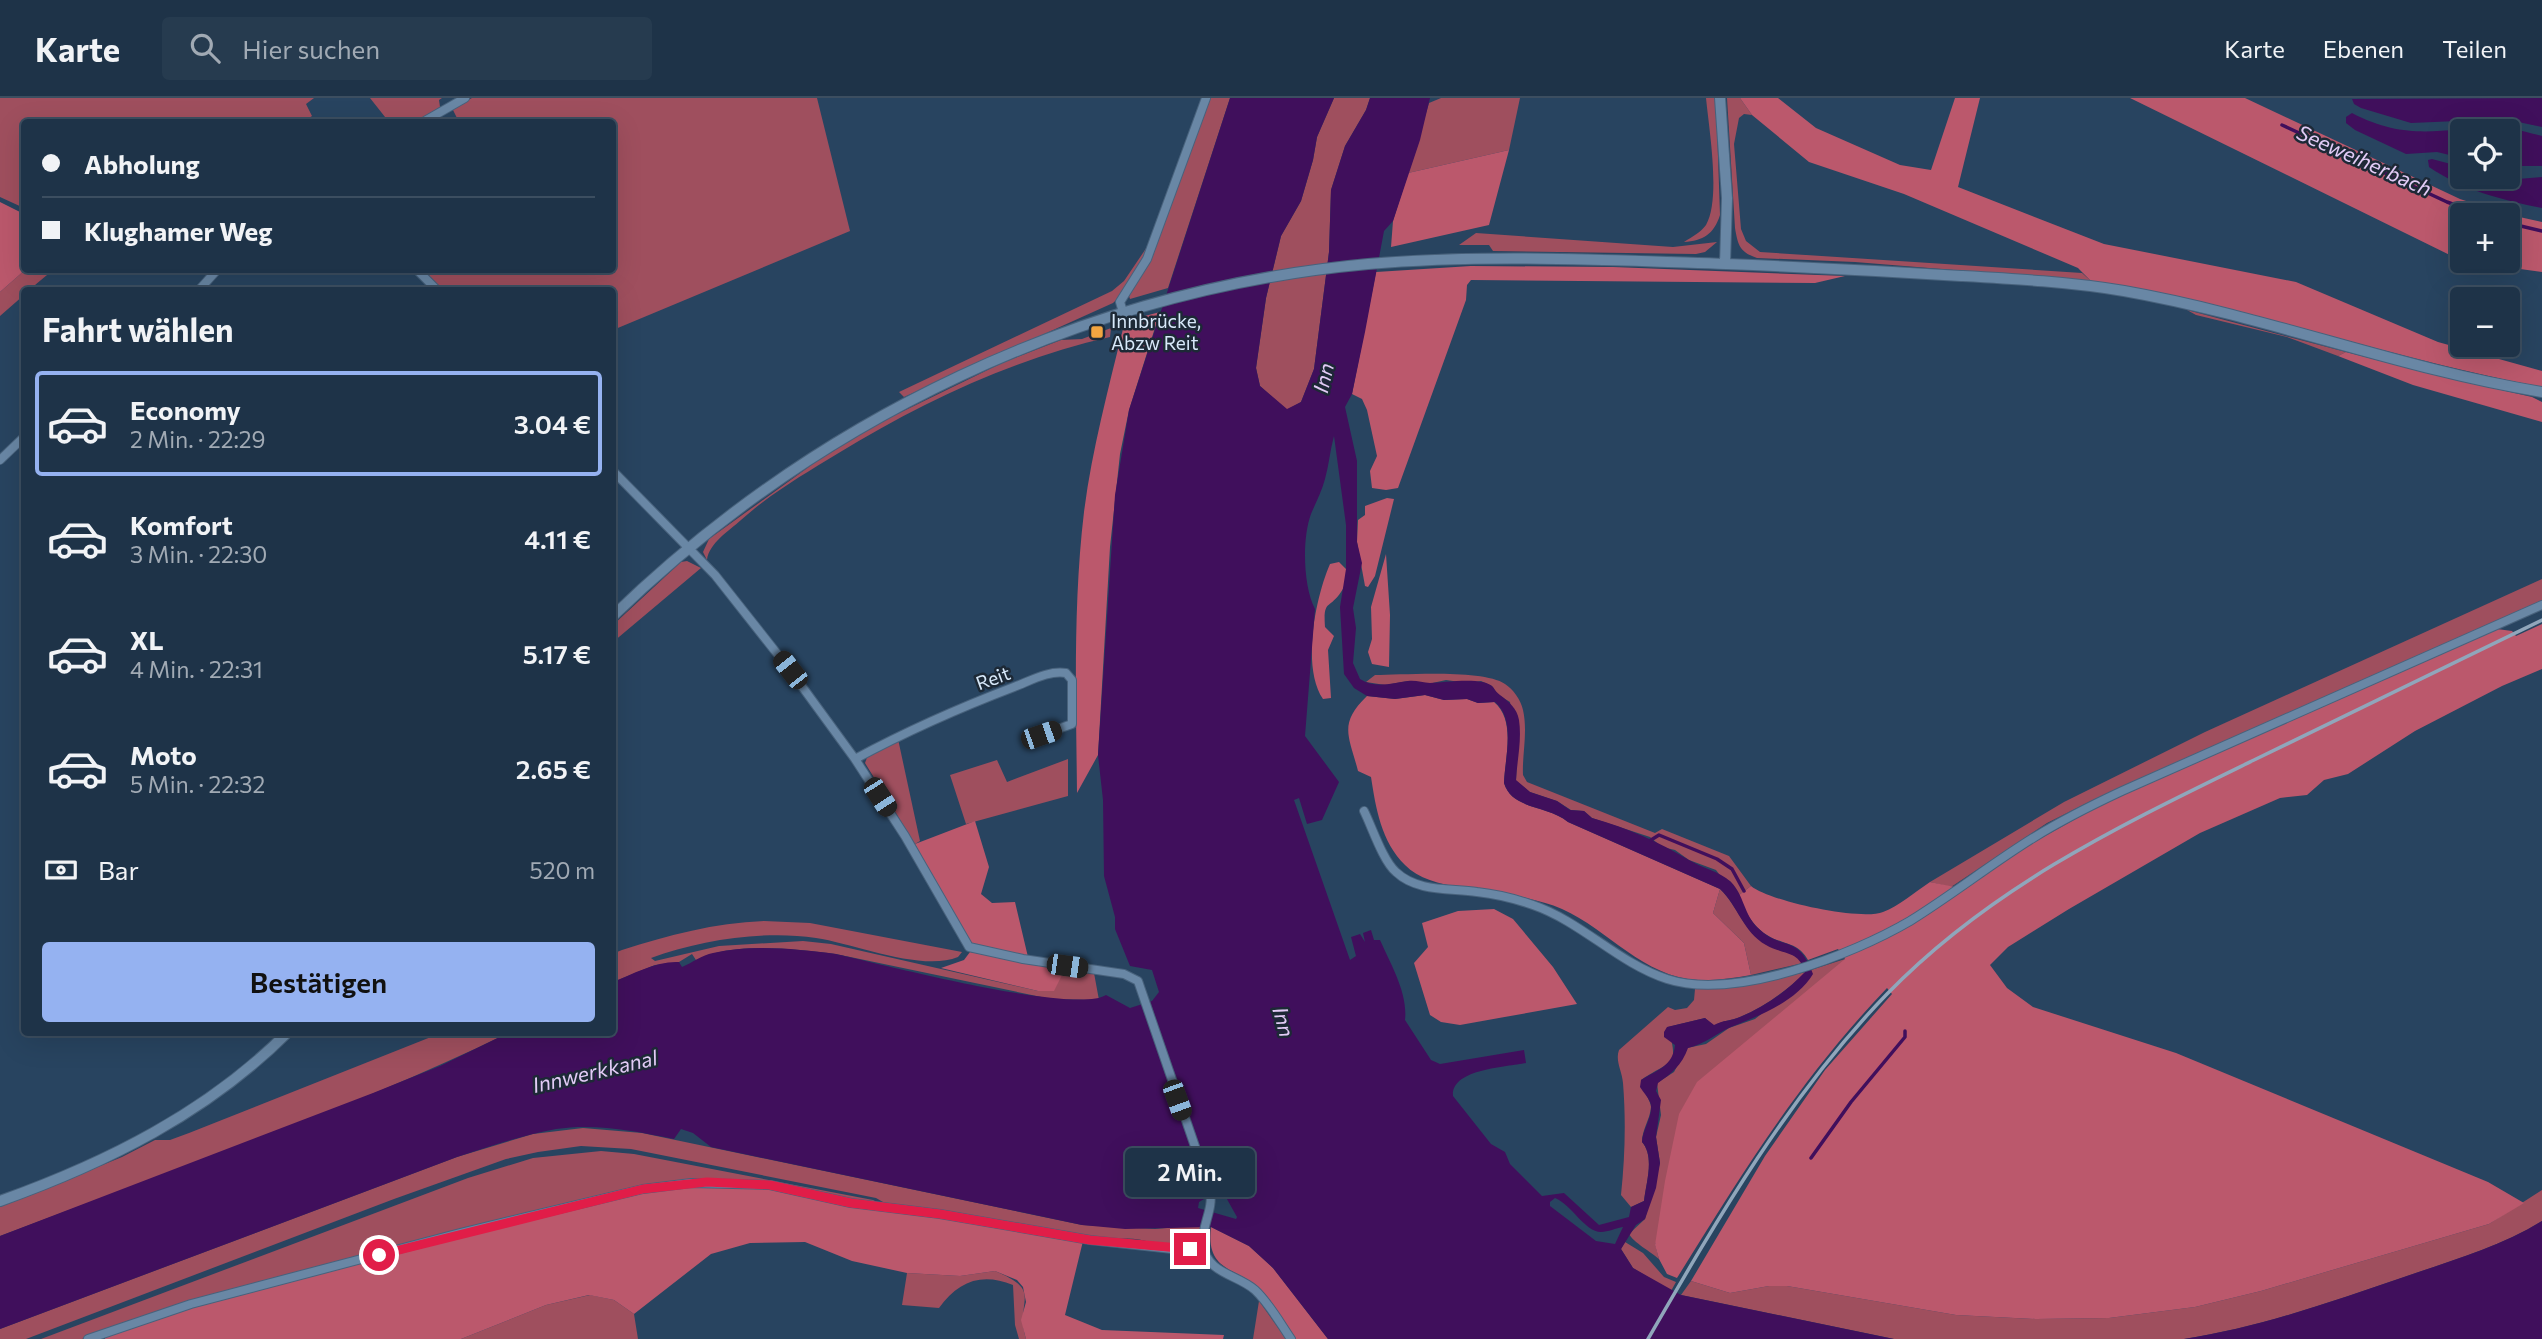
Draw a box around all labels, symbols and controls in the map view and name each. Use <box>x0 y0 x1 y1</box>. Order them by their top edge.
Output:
search box <box>162 17 652 80</box>
text: Karte <box>35 28 120 69</box>
icon: search <box>186 29 224 67</box>
text: Hier suchen <box>242 33 380 64</box>
text: Karte <box>2224 34 2285 63</box>
text: Ebenen <box>2323 34 2404 63</box>
text: Teilen <box>2442 34 2507 63</box>
water label: Seeweiherbach <box>2293 119 2436 200</box>
map controls <box>2450 119 2520 357</box>
button: locate <box>2450 119 2520 189</box>
text: Abholung <box>84 148 200 179</box>
button: + <box>2450 203 2520 273</box>
text: Klughamer Weg <box>84 215 273 246</box>
button: − <box>2450 287 2520 357</box>
text: Fahrt wählen <box>42 309 234 349</box>
place label: Innbrücke, Abzw Reit <box>1111 309 1201 354</box>
marker: Innbrücke, Abzw Reit <box>1089 324 1105 340</box>
water label: Inn <box>1307 360 1338 395</box>
icon: car <box>46 392 109 455</box>
text: Economy <box>130 394 241 425</box>
text: 3.04 € <box>514 408 591 439</box>
text: 2 Min. · 22:29 <box>130 425 266 453</box>
icon: car <box>46 507 109 570</box>
text: Komfort <box>130 509 233 540</box>
text: 4.11 € <box>524 523 591 554</box>
text: 3 Min. · 22:30 <box>130 540 267 568</box>
icon: car <box>46 622 109 685</box>
text: XL <box>130 624 164 655</box>
text: 5.17 € <box>523 638 591 669</box>
car <box>769 647 812 693</box>
text: 4 Min. · 22:31 <box>130 655 263 683</box>
street label: Reit <box>973 661 1013 694</box>
car <box>1018 718 1065 752</box>
icon: car <box>46 737 109 800</box>
text: Moto <box>130 739 197 770</box>
text: 2.65 € <box>516 753 591 784</box>
text: 5 Min. · 22:32 <box>130 770 265 798</box>
car <box>860 774 901 820</box>
icon: cash <box>42 851 80 889</box>
text: Bar <box>98 854 139 885</box>
text: 520 m <box>530 856 595 884</box>
button: Bestätigen <box>42 942 595 1022</box>
car <box>1045 953 1090 979</box>
water label: Inn <box>1269 1004 1300 1039</box>
water label: Innwerkkanal <box>530 1044 660 1097</box>
car <box>1160 1077 1195 1123</box>
callout: 2 Min. <box>1125 1148 1255 1196</box>
text: 2 Min. <box>1158 1158 1222 1186</box>
route end <box>1174 1233 1206 1265</box>
route start <box>363 1239 395 1271</box>

